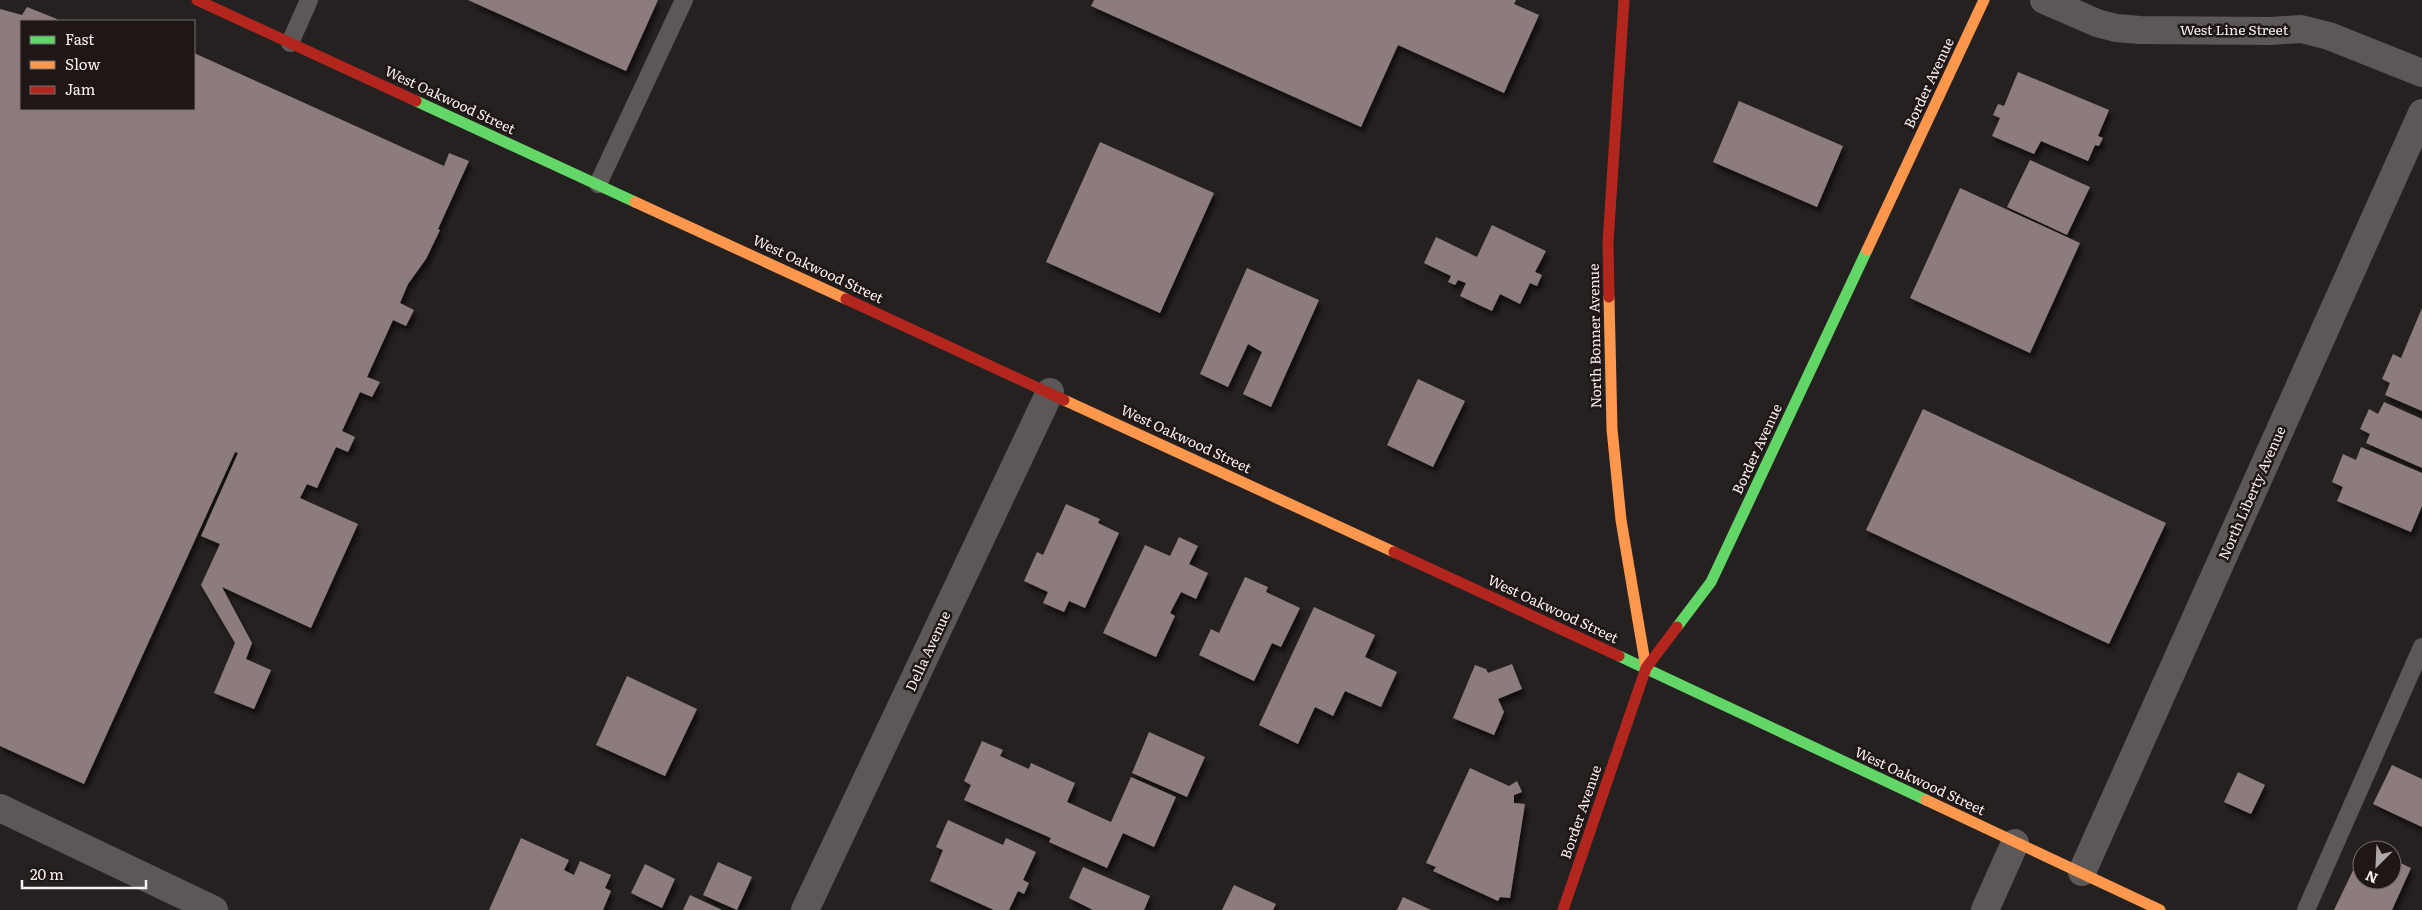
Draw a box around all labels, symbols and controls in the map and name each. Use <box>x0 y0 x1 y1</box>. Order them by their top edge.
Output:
street label: West Line Street <box>2180 19 2289 39</box>
legend <box>20 20 195 110</box>
text: Fast <box>65 27 94 50</box>
street label: Border Avenue <box>1898 34 1958 131</box>
text: Slow <box>65 52 100 75</box>
street label: West Oakwood Street <box>382 60 519 138</box>
text: Jam <box>65 77 96 100</box>
street label: West Oakwood Street <box>750 229 887 307</box>
street label: North Bonner Avenue <box>1583 263 1605 409</box>
street label: West Oakwood Street <box>1118 399 1255 477</box>
street label: Border Avenue <box>1726 400 1786 497</box>
street label: North Liberty Avenue <box>2213 422 2290 563</box>
street label: West Oakwood Street <box>1485 569 1622 647</box>
street label: Della Avenue <box>900 607 954 694</box>
street label: West Oakwood Street <box>1852 741 1989 819</box>
street label: Border Avenue <box>1555 762 1605 861</box>
north arrow <box>2352 840 2402 890</box>
scale bar <box>22 858 146 890</box>
text: 20 m <box>30 862 64 885</box>
text: N <box>2362 866 2381 889</box>

